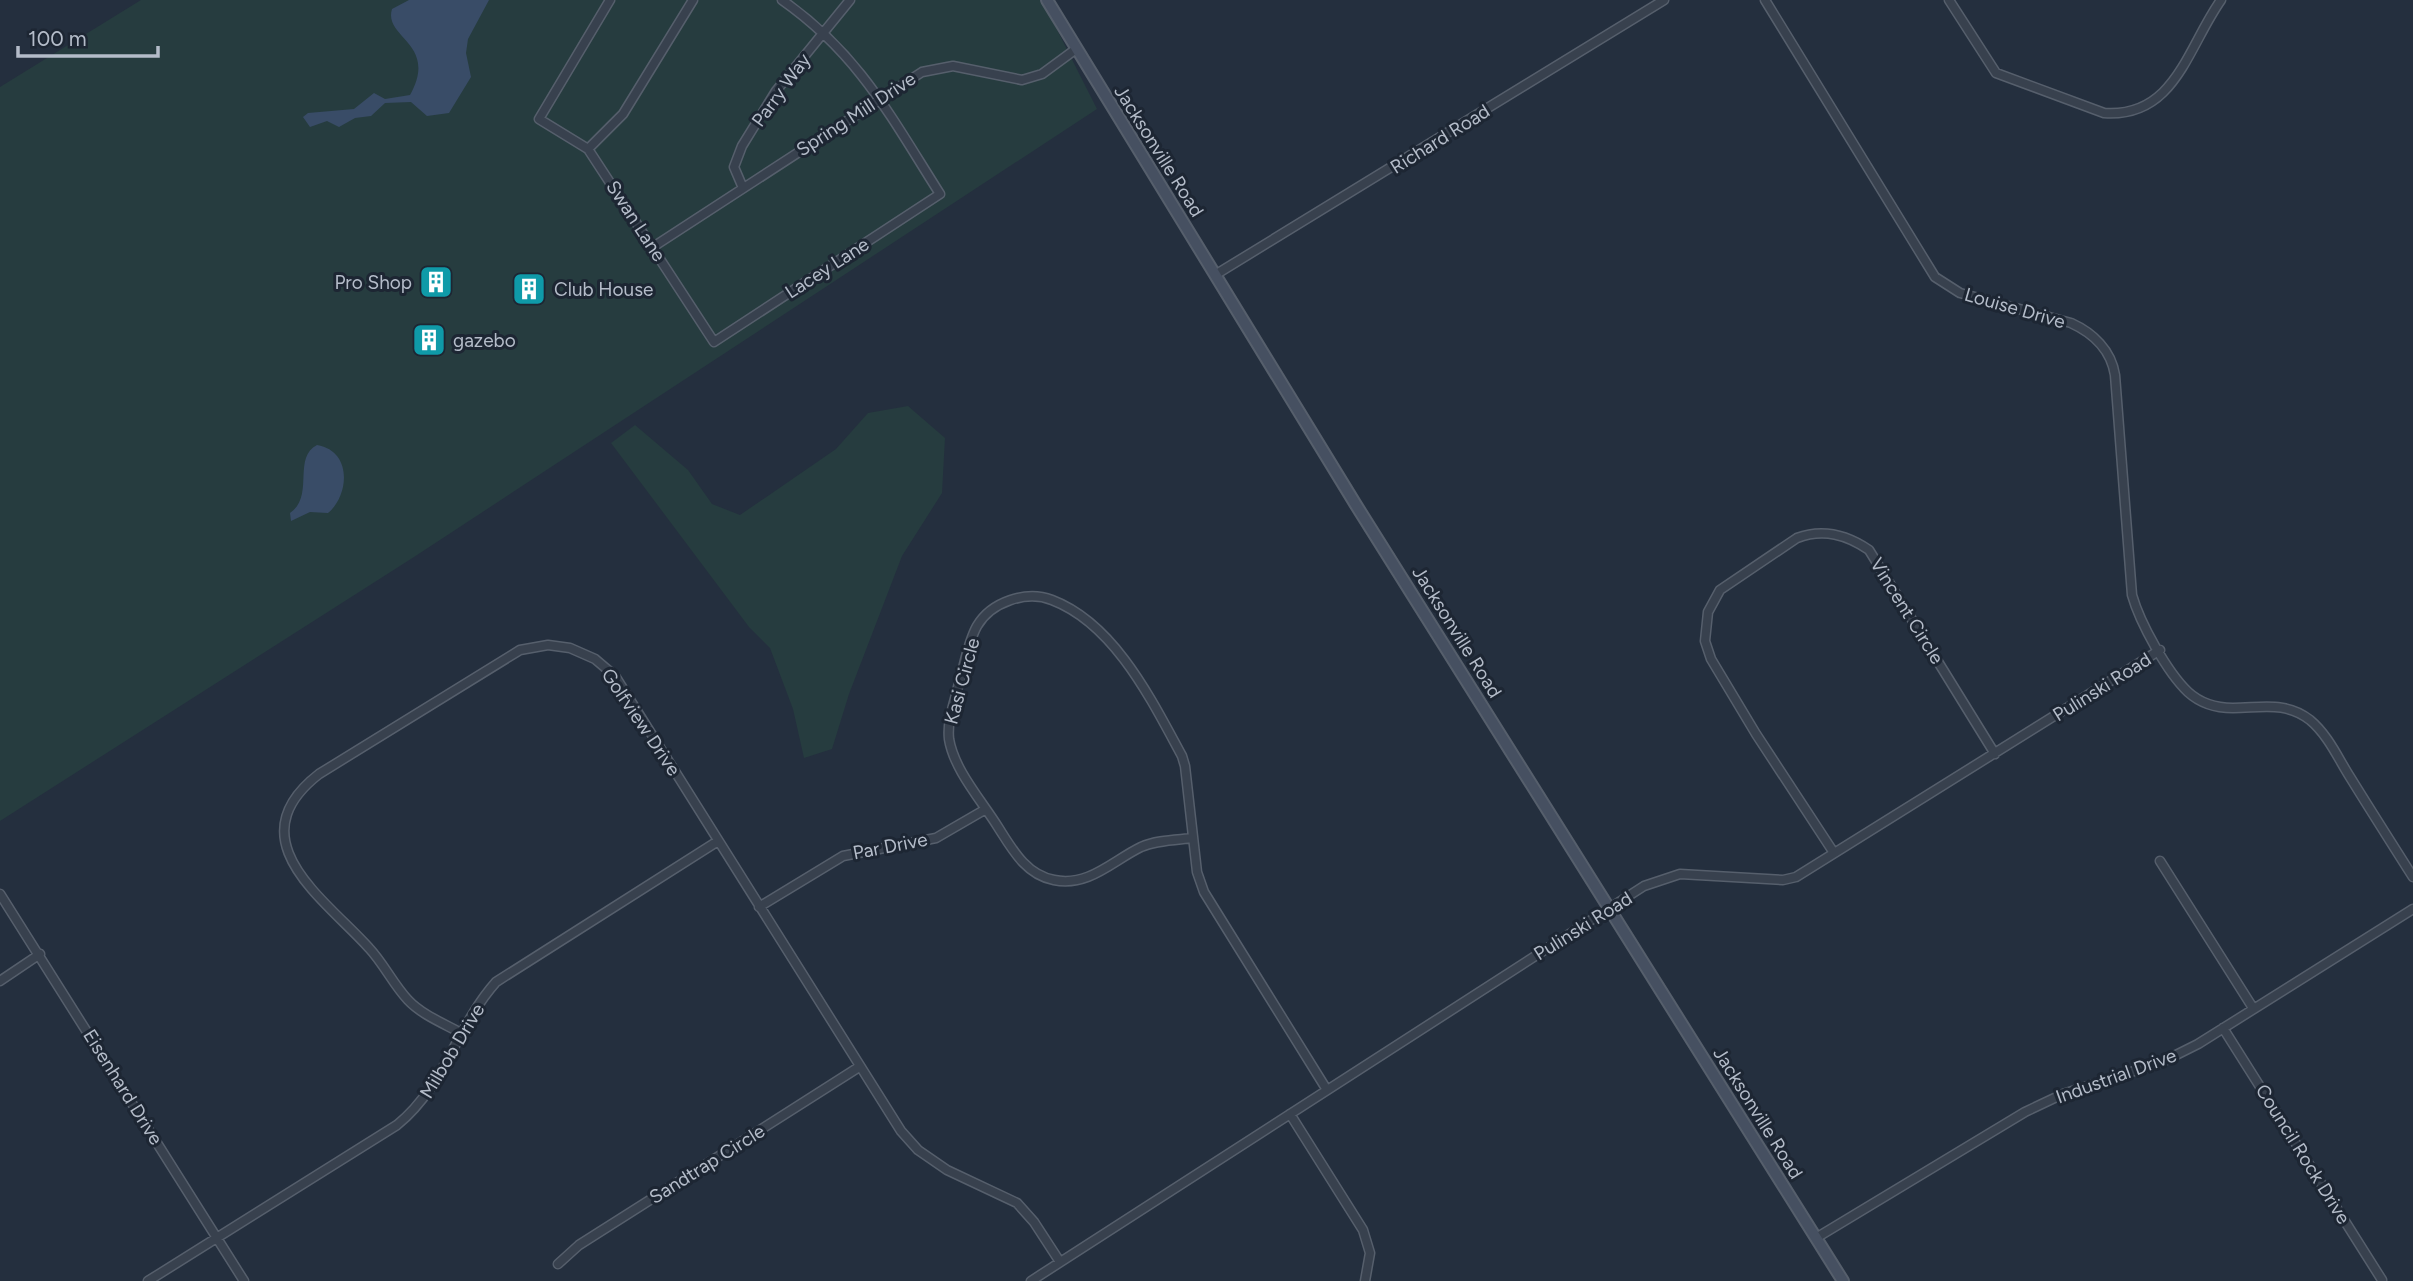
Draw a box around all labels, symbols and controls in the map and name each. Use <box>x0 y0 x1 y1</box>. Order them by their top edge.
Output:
scale bar <box>18 14 158 58</box>
text: 100 m <box>28 26 87 51</box>
street label: Parry Way <box>747 49 815 131</box>
street label: Spring Mill Drive <box>792 67 920 161</box>
street label: Jacksonville Road <box>1109 81 1209 221</box>
street label: Richard Road <box>1386 99 1494 179</box>
street label: Swan Lane <box>601 176 671 266</box>
street label: Lacey Lane <box>781 232 873 304</box>
building icon: Pro Shop <box>417 263 455 301</box>
building icon: Club House <box>510 270 548 308</box>
place label: Pro Shop <box>334 271 412 294</box>
place label: Club House <box>554 278 653 301</box>
street label: Louise Drive <box>1962 283 2068 333</box>
building icon: gazebo <box>410 321 448 359</box>
place label: gazebo <box>453 329 516 352</box>
street label: Vincent Circle <box>1865 554 1949 668</box>
street label: Jacksonville Road <box>1407 562 1507 702</box>
street label: Kasi Circle <box>939 635 985 727</box>
street label: Pulinski Road <box>2049 648 2155 726</box>
street label: Golfview Drive <box>597 664 685 780</box>
street label: Par Drive <box>851 828 929 864</box>
street label: Pulinski Road <box>1530 887 1636 965</box>
street label: Milbob Drive <box>415 999 489 1103</box>
street label: Eisenhard Drive <box>78 1025 168 1149</box>
street label: Jacksonville Road <box>1708 1043 1808 1183</box>
street label: Industrial Drive <box>2052 1043 2180 1109</box>
street label: Council Rock Drive <box>2251 1080 2355 1228</box>
street label: Sandtrap Circle <box>645 1119 769 1209</box>

